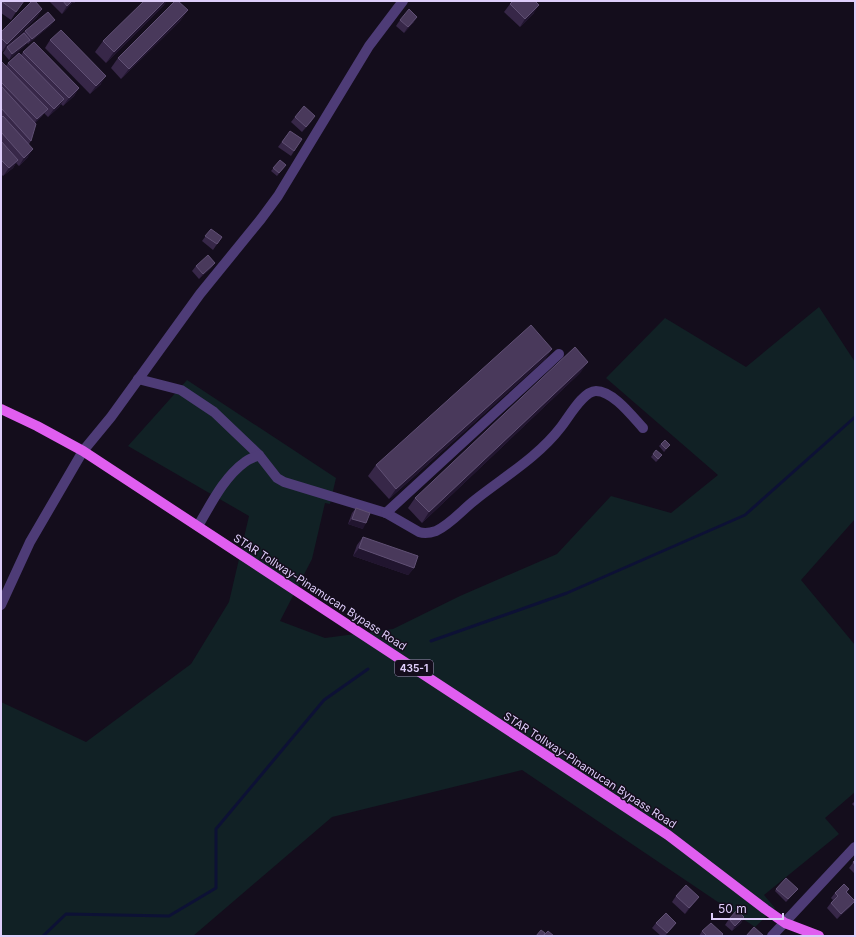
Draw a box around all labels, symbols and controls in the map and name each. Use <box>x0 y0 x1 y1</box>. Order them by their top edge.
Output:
street label: STAR Tollway-Pinamucan Bypass Road <box>231 531 409 653</box>
road number: 435-1 <box>395 660 433 676</box>
street label: STAR Tollway-Pinamucan Bypass Road <box>501 709 679 831</box>
scale bar <box>712 895 783 921</box>
text: 50 m <box>718 901 747 916</box>

